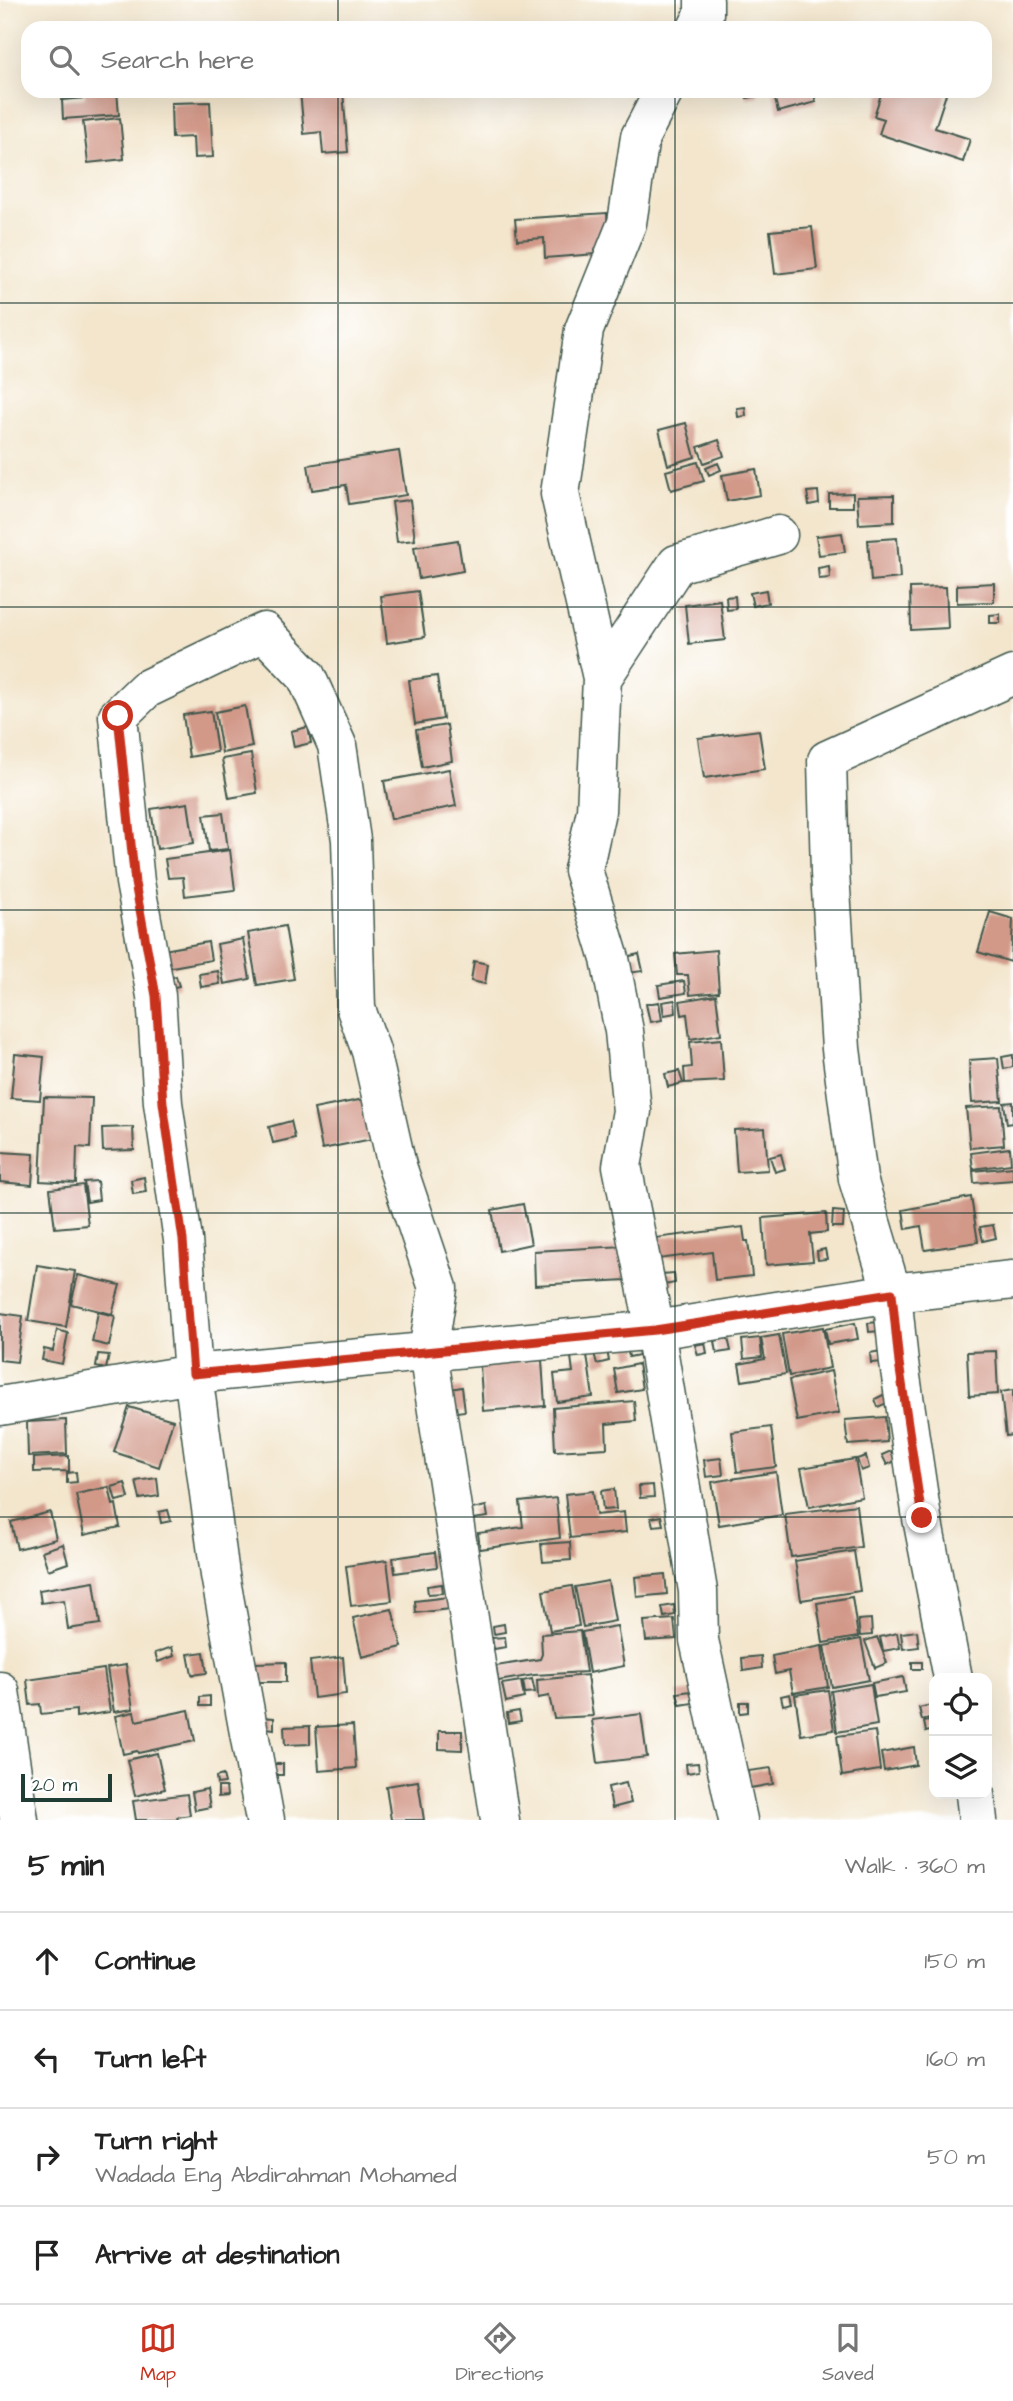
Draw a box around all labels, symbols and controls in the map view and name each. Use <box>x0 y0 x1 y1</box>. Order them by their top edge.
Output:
search box <box>21 21 992 98</box>
icon: search <box>45 41 83 79</box>
text: Search here <box>101 42 254 78</box>
route start <box>102 700 133 731</box>
route end <box>906 1502 937 1533</box>
map controls <box>929 1673 992 1799</box>
button: locate <box>929 1673 992 1736</box>
button: layers <box>929 1736 992 1799</box>
scale bar <box>21 1771 112 1803</box>
text: 20 m <box>32 1772 77 1799</box>
text: 5 min <box>28 1845 104 1887</box>
text: Walk · 360 m <box>845 1850 985 1882</box>
icon: ahead <box>28 1942 66 1980</box>
text: Continue <box>95 1943 196 1979</box>
text: 150 m <box>924 1945 985 1977</box>
icon: left <box>28 2040 66 2078</box>
text: Turn left <box>95 2041 206 2077</box>
text: 160 m <box>926 2043 985 2075</box>
text: Turn right <box>95 2123 217 2159</box>
icon: right <box>28 2138 66 2176</box>
text: 50 m <box>927 2141 985 2173</box>
text: Wadada Eng Abdirahman Mohamed <box>95 2159 457 2191</box>
icon: arrive <box>28 2236 66 2274</box>
text: Arrive at destination <box>95 2237 340 2273</box>
tab: Map <box>139 2319 177 2388</box>
tab: Directions <box>455 2319 544 2388</box>
tab: Saved <box>822 2319 874 2388</box>

